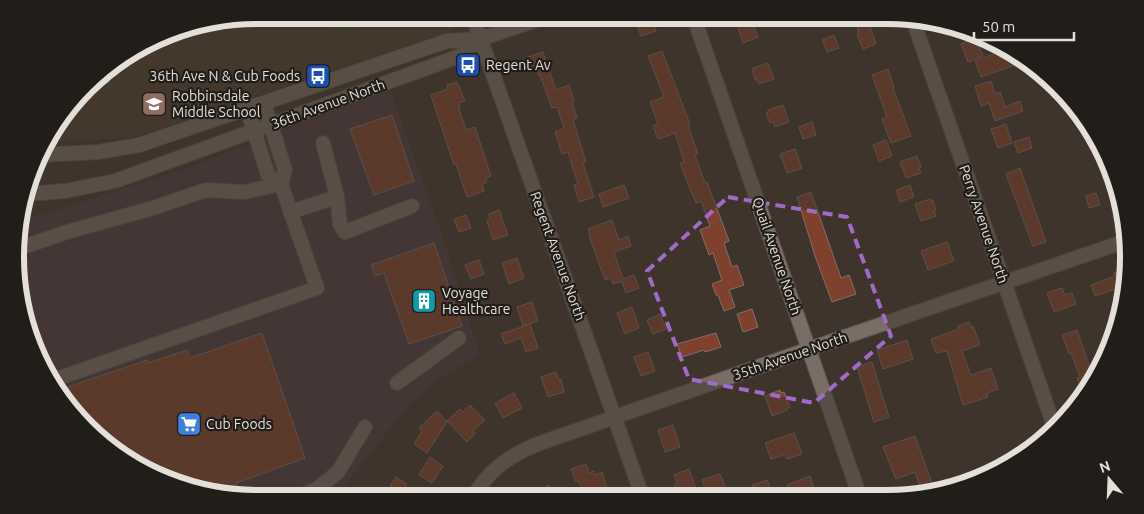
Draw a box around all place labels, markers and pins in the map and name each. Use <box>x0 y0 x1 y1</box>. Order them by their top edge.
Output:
bus stop icon: Regent Av <box>455 52 481 78</box>
place label: Regent Av <box>486 57 551 73</box>
bus stop icon: 36th Ave N & Cub Foods <box>305 63 331 89</box>
place label: 36th Ave N & Cub Foods <box>149 68 300 84</box>
place label: Robbinsdale Middle School <box>172 88 261 120</box>
school or university icon: Robbinsdale Middle School <box>141 91 167 117</box>
place label: Voyage Healthcare <box>442 285 511 317</box>
building icon: Voyage Healthcare <box>411 288 437 314</box>
supermarket icon: Cub Foods <box>176 411 202 437</box>
place label: Cub Foods <box>206 416 272 432</box>

